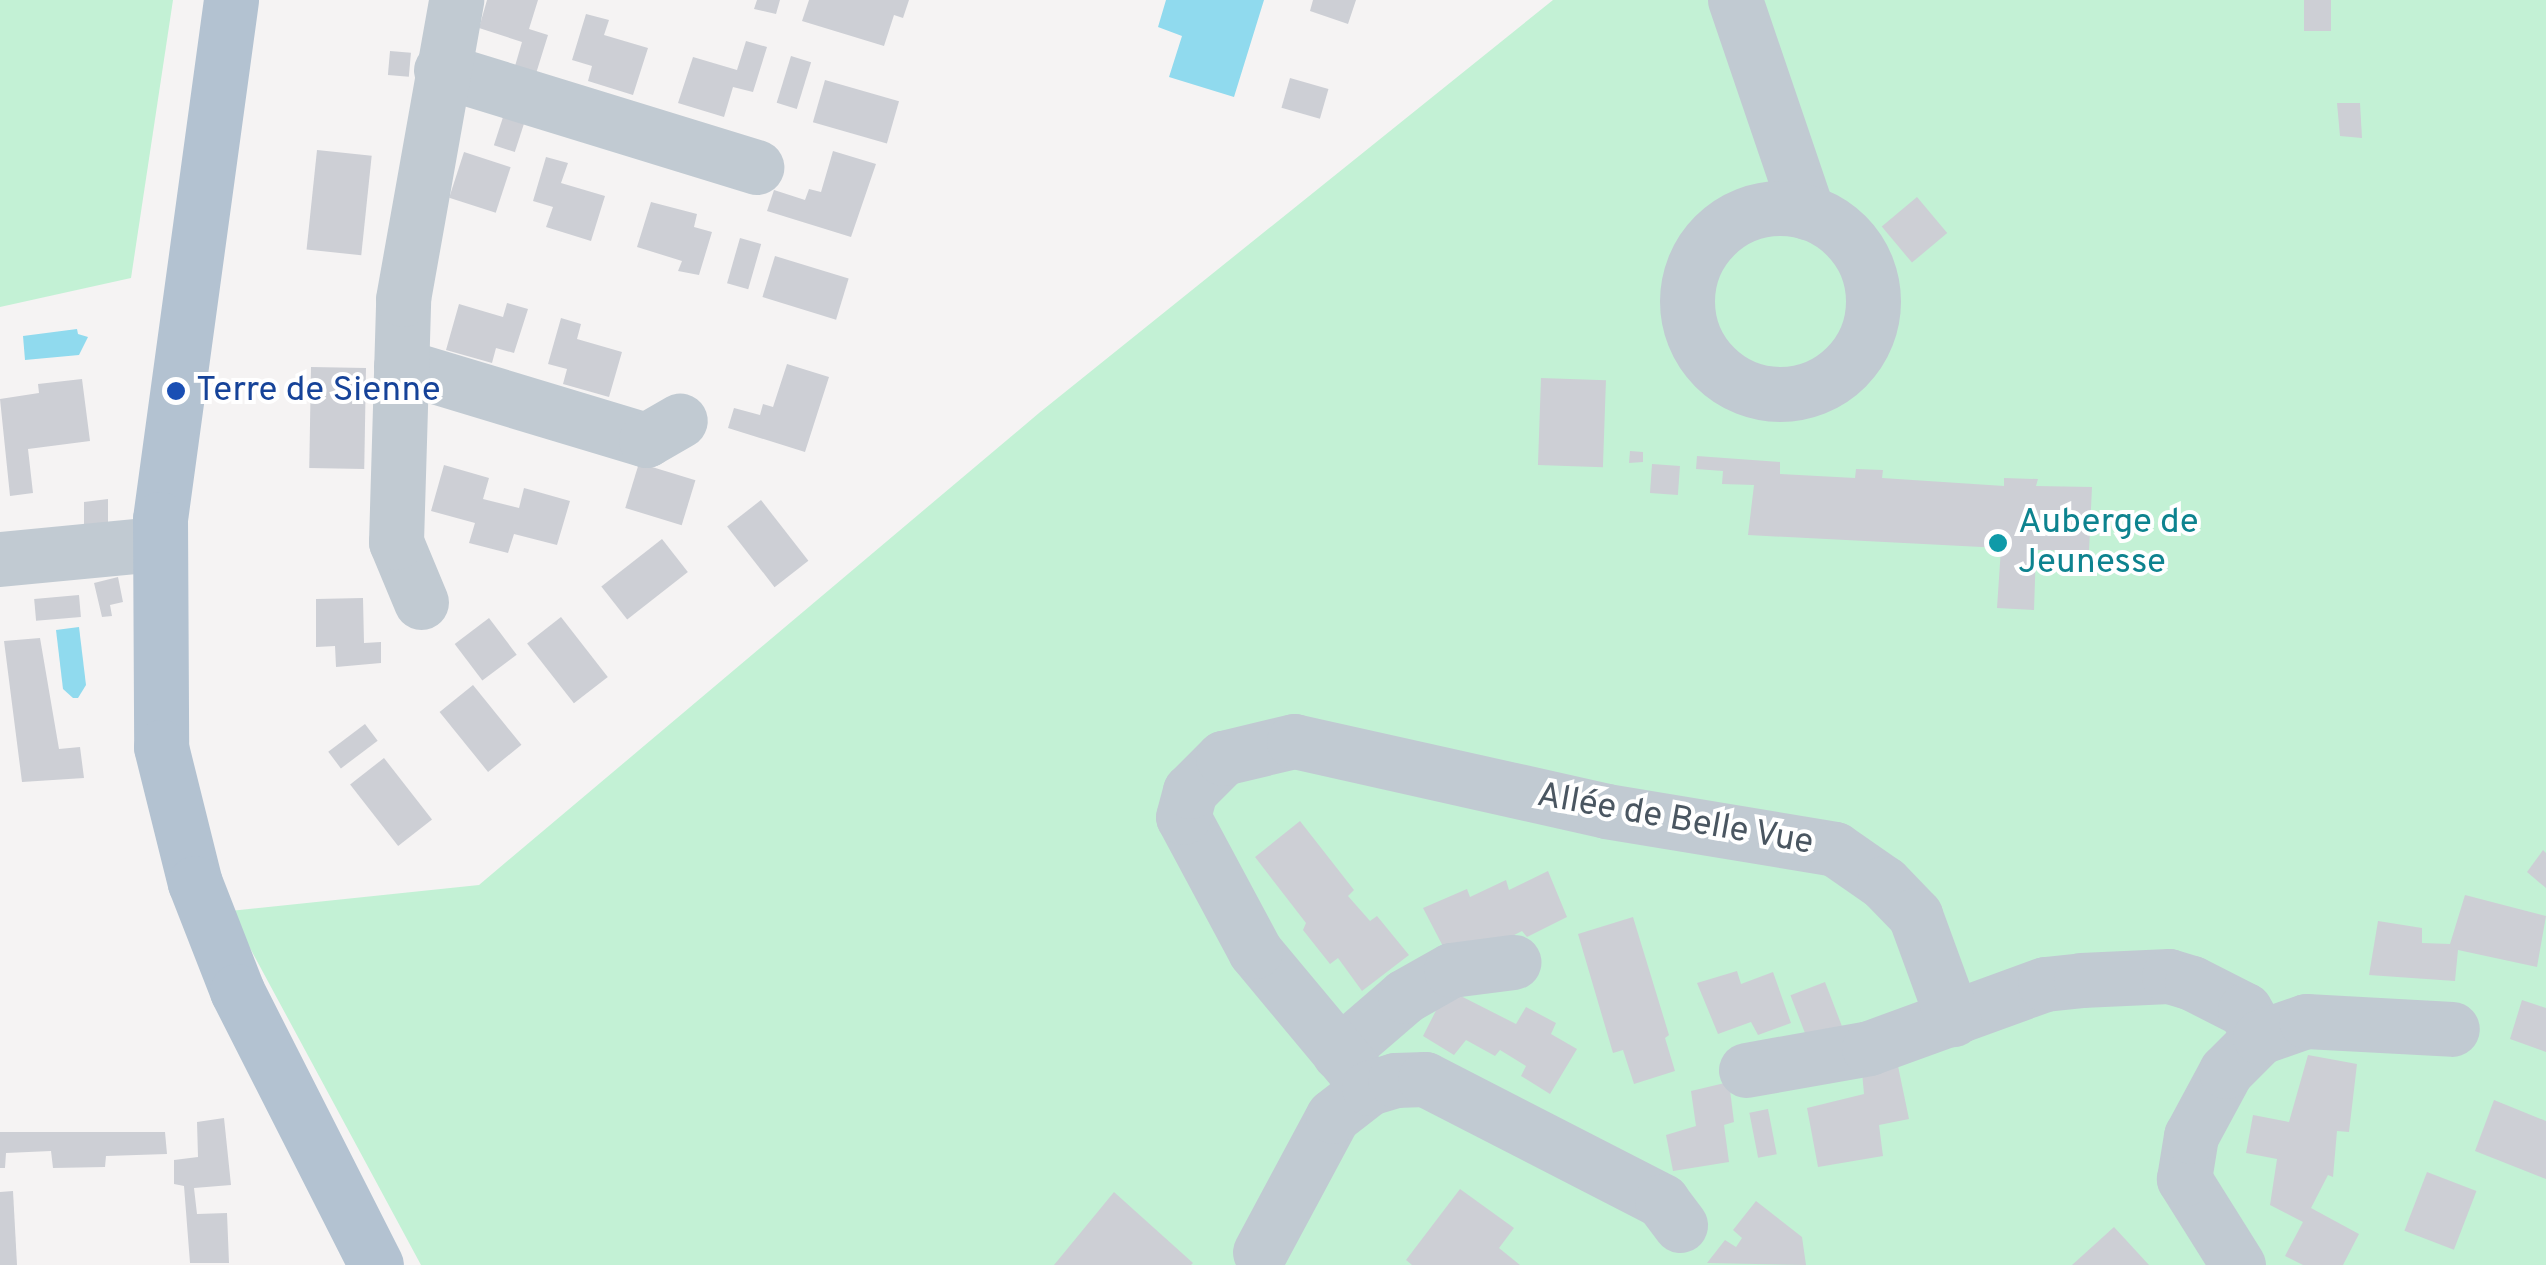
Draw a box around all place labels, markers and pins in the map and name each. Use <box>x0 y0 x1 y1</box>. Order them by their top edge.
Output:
place label: Terre de Sienne <box>196 370 441 412</box>
marker: Terre de Sienne <box>165 380 187 402</box>
place label: Auberge de Jeunesse <box>2018 502 2199 584</box>
marker: Auberge de Jeunesse <box>1987 532 2009 554</box>

